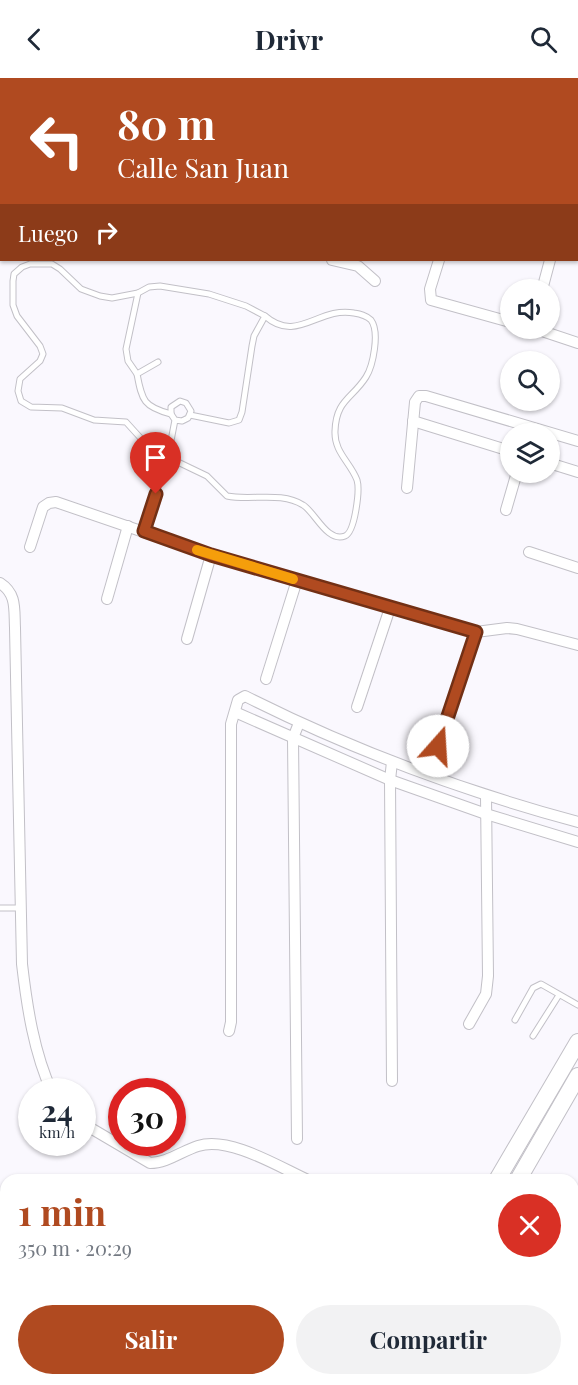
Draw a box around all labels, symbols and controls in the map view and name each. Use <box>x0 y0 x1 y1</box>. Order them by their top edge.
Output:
text: Drivr <box>255 21 323 57</box>
icon: back <box>18 23 51 56</box>
icon: search <box>527 23 560 56</box>
text: 80 m <box>117 95 215 151</box>
icon: left <box>18 102 96 180</box>
text: Calle San Juan <box>117 149 289 185</box>
icon: right <box>90 216 123 249</box>
text: Luego <box>18 218 78 248</box>
map controls <box>500 279 560 483</box>
button: sound <box>500 279 560 339</box>
button: search <box>500 351 560 411</box>
button: layers <box>500 423 560 483</box>
pin <box>130 432 181 494</box>
icon: arrive <box>139 441 172 474</box>
position arrow <box>406 714 470 778</box>
speed limit sign: 30 <box>108 1078 186 1156</box>
text: 24 <box>41 1090 73 1130</box>
text: km/h <box>39 1122 75 1142</box>
text: 1 min <box>18 1187 106 1235</box>
button: close <box>498 1194 561 1257</box>
text: 350 m · 20:29 <box>18 1234 132 1261</box>
button: Salir <box>18 1305 284 1374</box>
button: Compartir <box>296 1305 561 1374</box>

